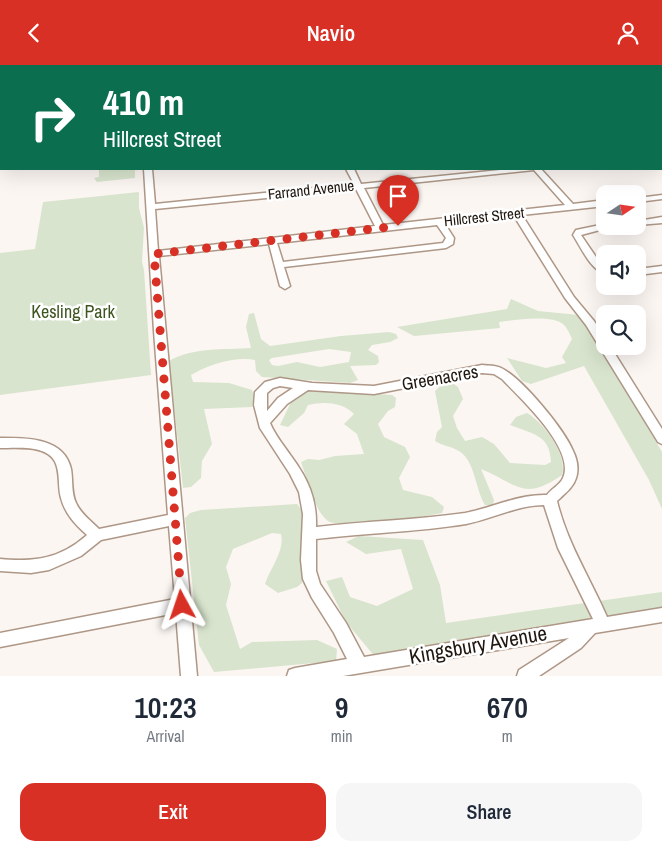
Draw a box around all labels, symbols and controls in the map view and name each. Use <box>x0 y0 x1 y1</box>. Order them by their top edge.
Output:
text: Navio <box>307 18 355 48</box>
icon: back <box>20 19 48 47</box>
icon: person <box>614 19 642 47</box>
text: 410 m <box>103 79 184 126</box>
icon: right <box>20 85 85 150</box>
text: Hillcrest Street <box>103 124 221 154</box>
street label: Farrand Avenue <box>267 175 355 204</box>
pin <box>377 175 419 226</box>
icon: arrive <box>384 182 412 210</box>
north arrow <box>596 185 646 235</box>
map controls <box>596 185 646 355</box>
street label: Hillcrest Street <box>443 202 526 231</box>
button: sound <box>596 245 646 295</box>
park label: Kesling Park <box>31 299 115 324</box>
button: search <box>596 305 646 355</box>
street label: Greenacres <box>400 359 480 397</box>
position arrow <box>155 578 207 630</box>
street label: Kingsbury Avenue <box>407 618 549 671</box>
text: 10:23 <box>134 687 197 727</box>
text: 9 <box>335 687 349 727</box>
text: 670 <box>487 687 528 727</box>
text: Arrival <box>146 725 184 747</box>
text: min <box>331 725 353 747</box>
text: m <box>502 725 513 747</box>
button: Exit <box>20 783 326 841</box>
button: Share <box>336 783 642 841</box>

